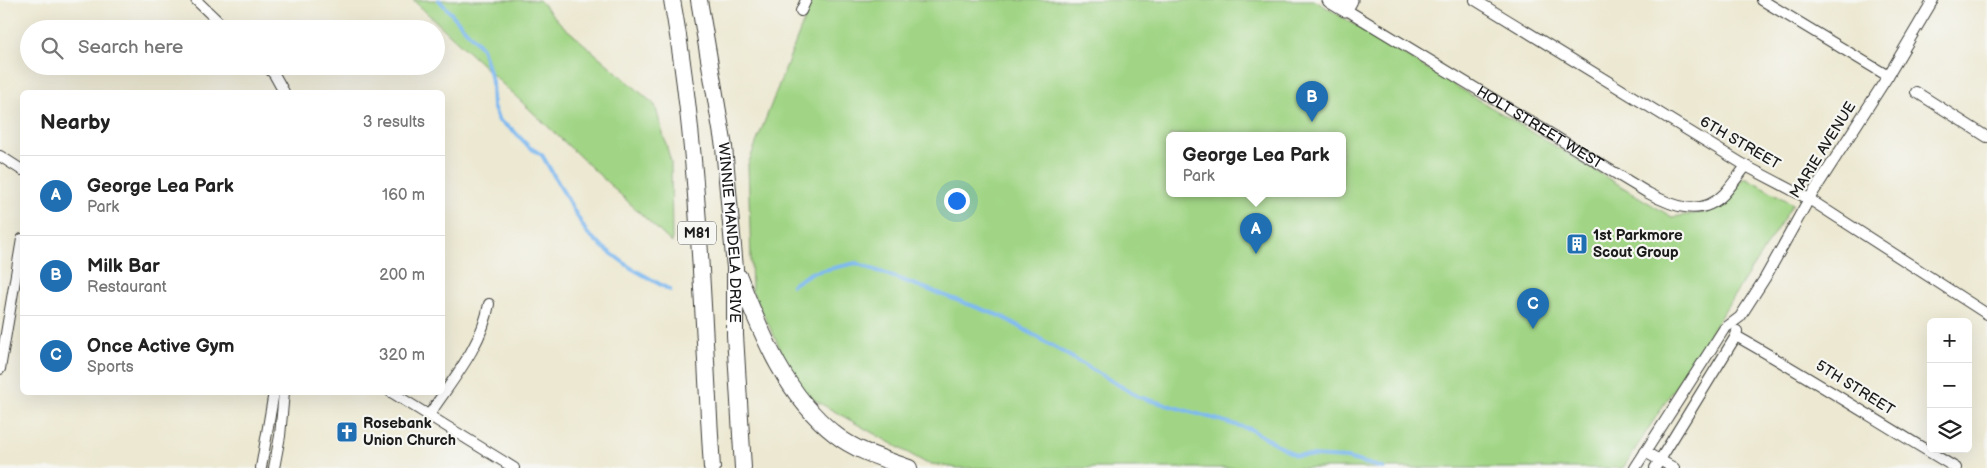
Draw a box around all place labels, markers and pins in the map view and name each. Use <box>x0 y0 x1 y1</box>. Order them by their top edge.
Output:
pin: B <box>1296 81 1328 122</box>
pin: A <box>1240 213 1272 254</box>
place label: 1st Parkmore Scout Group <box>1593 226 1683 262</box>
building icon: 1st Parkmore Scout Group <box>1565 232 1589 256</box>
pin: C <box>1517 288 1549 329</box>
place label: Rosebank Union Church <box>363 414 456 450</box>
church icon: Rosebank Union Church <box>335 420 359 444</box>

